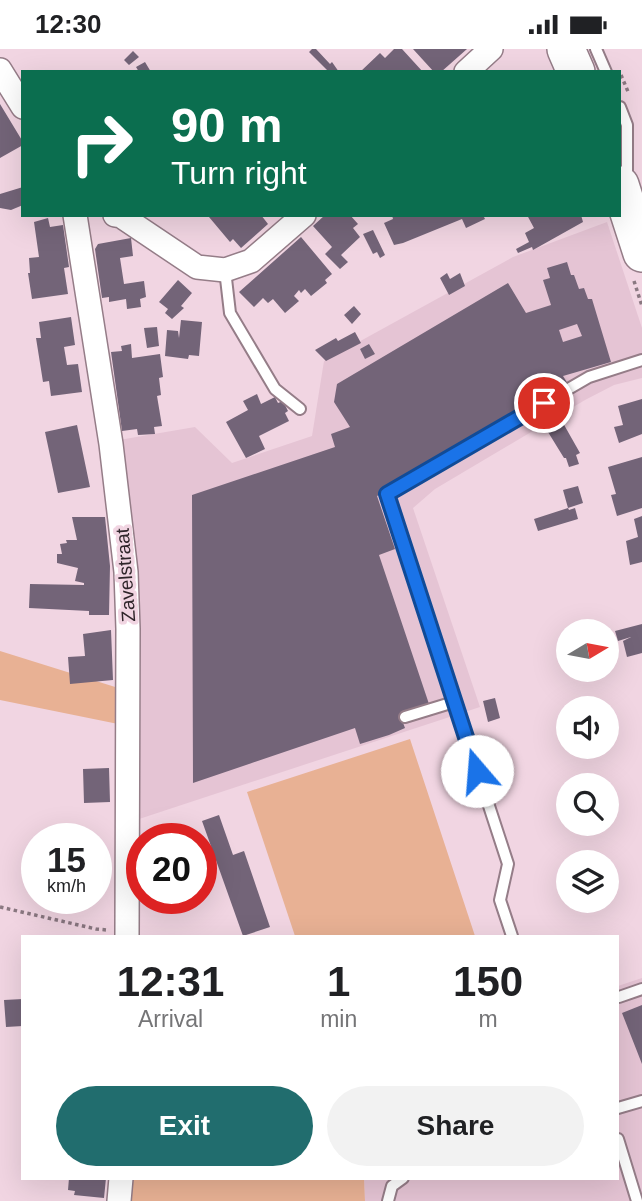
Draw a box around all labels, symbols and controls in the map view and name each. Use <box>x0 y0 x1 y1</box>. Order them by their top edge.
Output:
text: 12:30 <box>35 9 102 39</box>
icon: right <box>56 98 147 189</box>
text: 90 m <box>171 98 283 152</box>
text: Turn right <box>171 155 307 191</box>
pin <box>514 373 574 433</box>
icon: arrive <box>525 384 563 422</box>
street label: Zavelstraat <box>112 527 139 623</box>
north arrow <box>556 619 620 683</box>
map controls <box>556 619 619 913</box>
button: sound <box>556 696 619 759</box>
position arrow <box>440 734 514 808</box>
button: search <box>556 773 619 836</box>
speed limit sign: 20 <box>126 823 217 914</box>
text: 15 <box>47 840 86 879</box>
button: layers <box>556 850 619 913</box>
text: km/h <box>47 876 86 896</box>
text: 12:31 <box>117 958 224 1005</box>
text: 1 <box>327 958 350 1005</box>
text: 150 <box>453 958 523 1005</box>
text: Arrival <box>138 1006 203 1032</box>
text: min <box>320 1006 357 1032</box>
text: m <box>479 1006 498 1032</box>
button: Exit <box>56 1086 313 1166</box>
button: Share <box>327 1086 584 1166</box>

